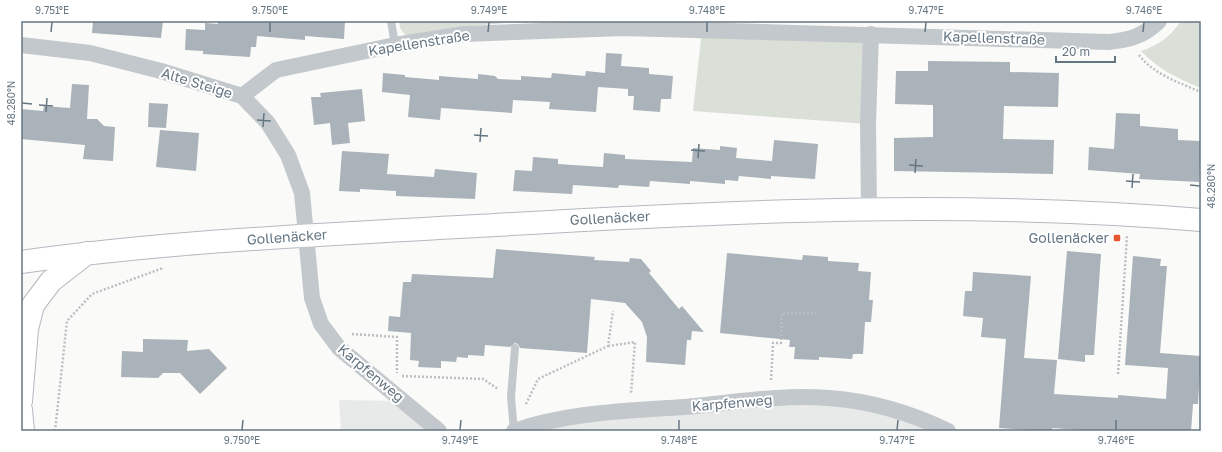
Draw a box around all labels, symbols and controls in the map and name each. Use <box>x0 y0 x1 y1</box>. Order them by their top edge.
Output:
text: 9.751°E <box>35 4 69 16</box>
text: 9.750°E <box>252 4 288 16</box>
text: 9.749°E <box>471 4 507 16</box>
text: 9.748°E <box>689 4 725 16</box>
text: 9.747°E <box>908 4 944 16</box>
text: 9.746°E <box>1126 4 1162 16</box>
street label: Kapellenstraße <box>367 26 471 59</box>
street label: Kapellenstraße <box>943 27 1045 48</box>
scale bar <box>1056 38 1115 64</box>
text: 20 m <box>1062 44 1090 59</box>
street label: Alte Steige <box>160 64 235 101</box>
text: 48.280°N <box>5 81 17 125</box>
text: 48.280°N <box>1205 164 1217 208</box>
street label: Gollenäcker <box>569 207 651 228</box>
street label: Gollenäcker <box>246 225 328 248</box>
place label: Gollenäcker <box>1028 229 1110 246</box>
marker: Gollenäcker <box>1112 233 1122 243</box>
street label: Karpfenweg <box>335 340 408 405</box>
street label: Karpfenweg <box>691 391 773 414</box>
text: 9.750°E <box>224 434 260 446</box>
text: 9.749°E <box>442 434 478 446</box>
text: 9.748°E <box>661 434 697 446</box>
text: 9.747°E <box>879 434 915 446</box>
text: 9.746°E <box>1098 434 1134 446</box>

